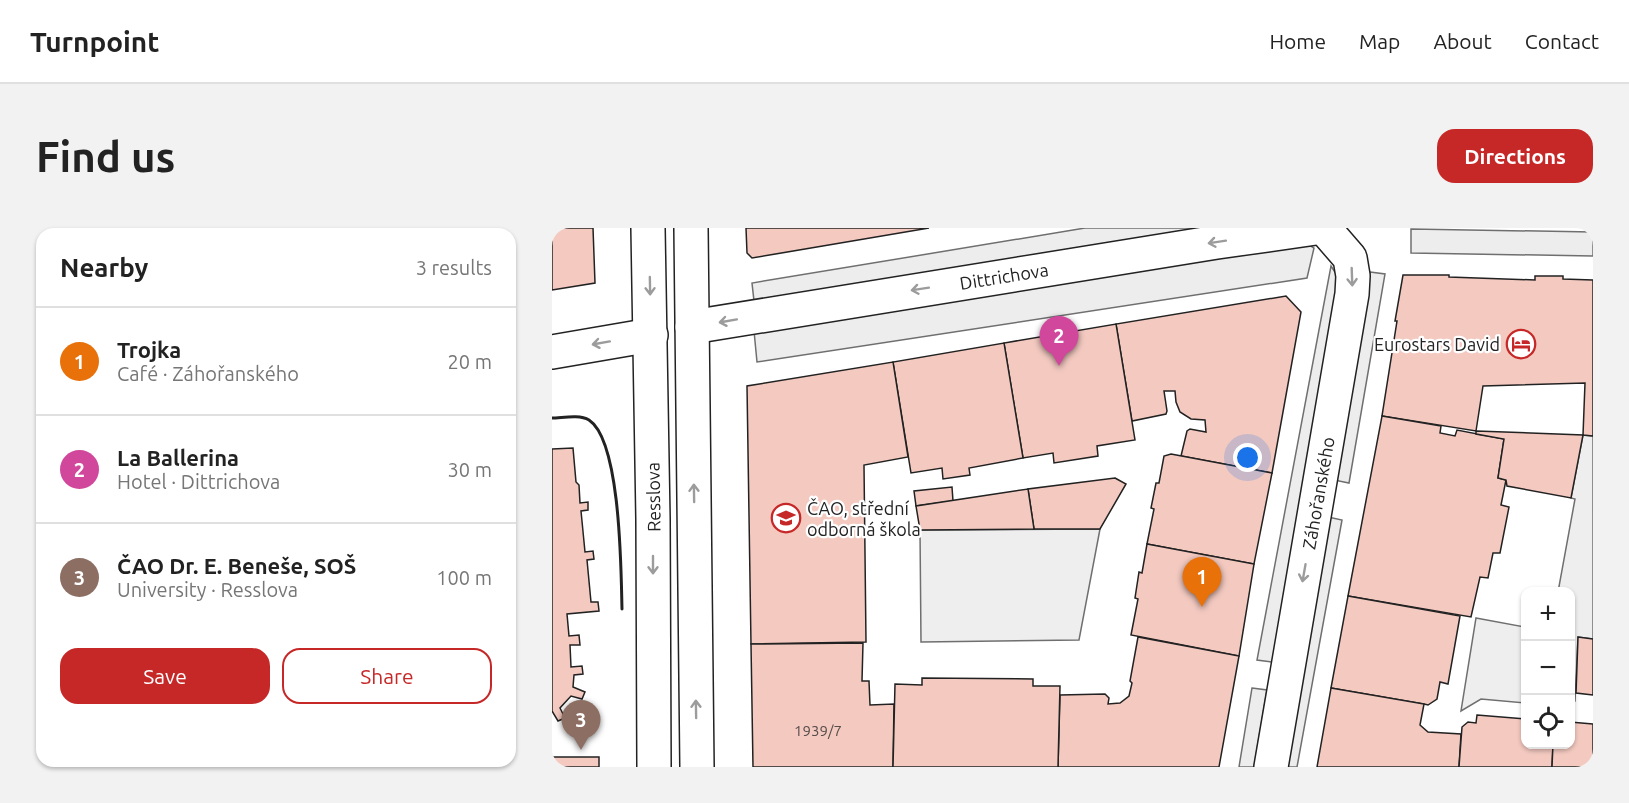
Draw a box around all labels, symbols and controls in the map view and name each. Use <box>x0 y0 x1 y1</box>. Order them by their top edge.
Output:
text: Turnpoint <box>30 26 159 57</box>
text: Home <box>1269 29 1326 53</box>
text: Map <box>1359 29 1400 53</box>
text: About <box>1433 29 1492 53</box>
text: Contact <box>1525 29 1599 53</box>
button: Directions <box>1437 129 1593 183</box>
text: Find us <box>36 133 175 180</box>
one-way arrow <box>1207 236 1227 247</box>
text: Nearby <box>60 253 148 282</box>
text: 3 results <box>416 256 492 279</box>
street label: Dittrichova <box>958 259 1050 293</box>
one-way arrow <box>1346 266 1357 286</box>
one-way arrow <box>644 276 655 296</box>
one-way arrow <box>911 284 931 295</box>
one-way arrow <box>719 316 738 327</box>
pin: 2 <box>1040 316 1078 366</box>
hotel icon: Eurostars David <box>1505 328 1537 360</box>
place label: Eurostars David <box>1374 334 1500 354</box>
text: Trojka <box>117 337 181 362</box>
one-way arrow <box>592 338 612 349</box>
text: 1 <box>74 350 85 373</box>
text: 20 m <box>448 350 492 373</box>
text: Café · Záhořanského <box>117 362 299 385</box>
street label: Záhořanského <box>1298 435 1338 551</box>
your location <box>1233 443 1262 472</box>
text: La Ballerina <box>117 445 239 470</box>
text: 2 <box>74 458 85 481</box>
text: 30 m <box>448 458 492 481</box>
street label: Resslova <box>642 462 664 532</box>
text: Hotel · Dittrichova <box>117 470 280 493</box>
one-way arrow <box>688 483 700 503</box>
place label: ČAO, střední odborná škola <box>807 497 921 539</box>
school or university icon: ČAO, střední odborná škola <box>770 502 802 534</box>
text: ČAO Dr. E. Beneše, SOŠ <box>117 553 356 578</box>
one-way arrow <box>647 555 659 575</box>
pin: 1 <box>1182 558 1222 607</box>
one-way arrow <box>1298 562 1309 582</box>
text: 3 <box>74 566 85 589</box>
text: 100 m <box>436 566 492 589</box>
text: University · Resslova <box>117 578 298 601</box>
map controls <box>1521 587 1575 749</box>
button: + <box>1521 587 1575 641</box>
button: − <box>1521 641 1575 695</box>
button: Save <box>60 648 270 704</box>
button: Share <box>282 648 492 704</box>
button: locate <box>1521 695 1575 749</box>
one-way arrow <box>690 699 702 719</box>
pin: 3 <box>561 700 600 750</box>
house number: 1939/7 <box>794 722 842 739</box>

